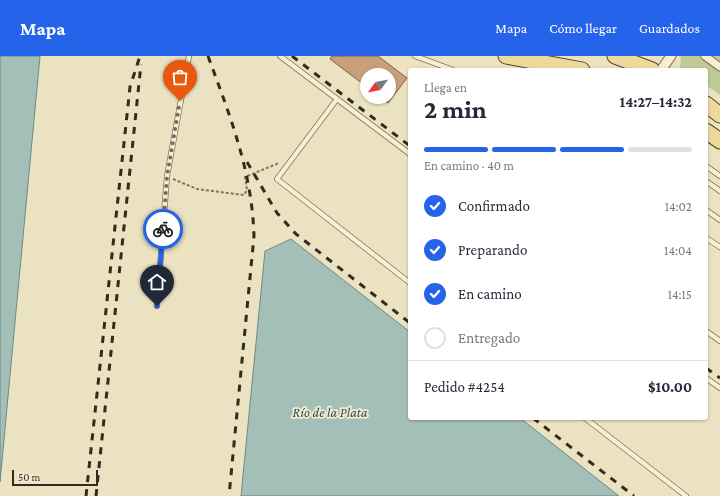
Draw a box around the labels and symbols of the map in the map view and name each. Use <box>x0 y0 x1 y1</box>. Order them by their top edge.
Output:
pin <box>163 60 197 101</box>
north arrow <box>360 68 396 104</box>
courier <box>143 209 183 249</box>
pin <box>140 265 174 306</box>
water label: Río de la Plata <box>293 404 368 420</box>
scale bar <box>12 468 98 487</box>

